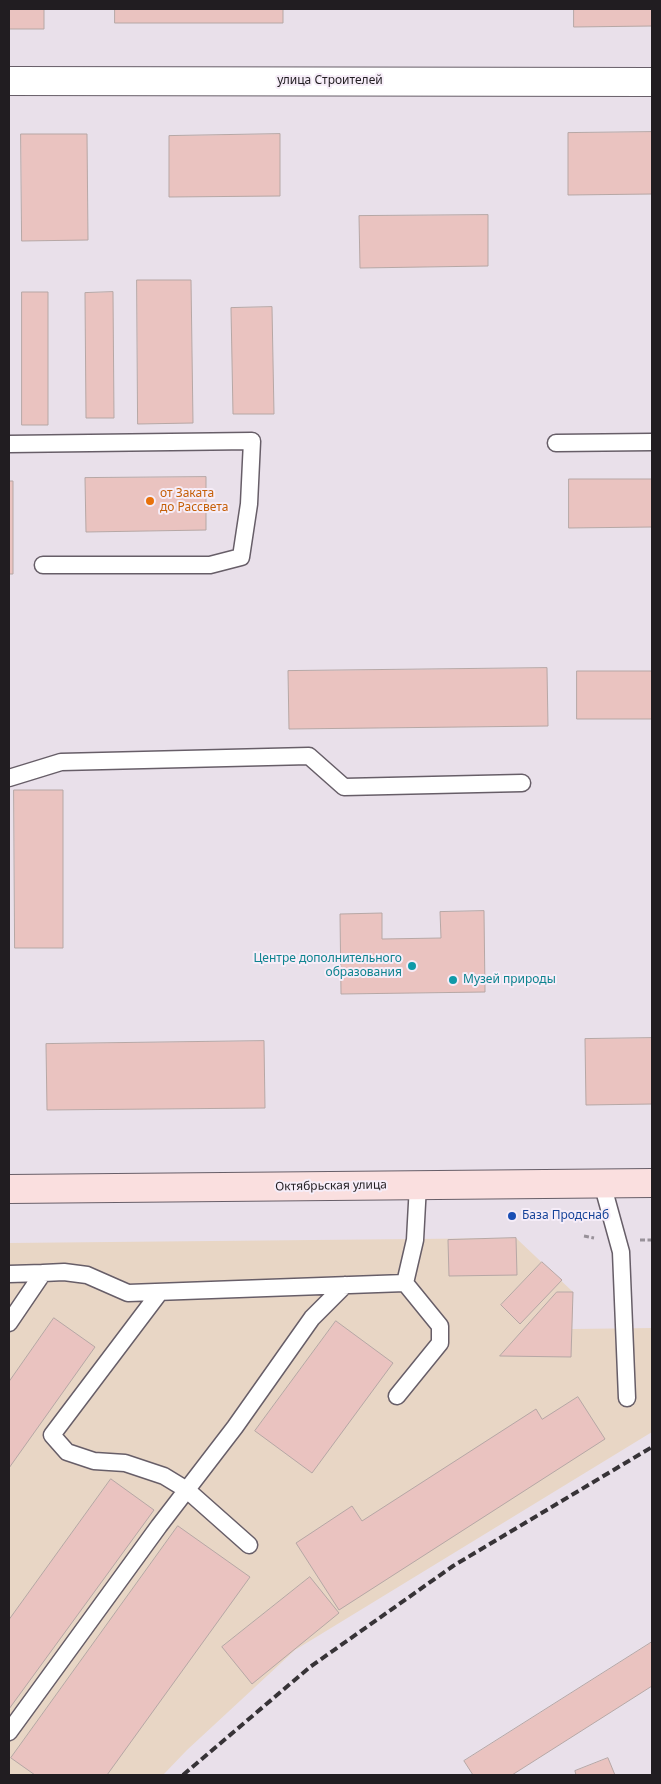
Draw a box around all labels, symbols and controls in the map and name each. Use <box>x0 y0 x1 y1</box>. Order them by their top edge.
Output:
street label: улица Строителей <box>277 74 383 88</box>
place label: от Заката до Рассвета <box>160 487 228 515</box>
marker: от Заката до Рассвета <box>144 495 156 507</box>
place label: Центре дополнительного образования <box>253 952 402 980</box>
marker: Центре дополнительного образования <box>406 960 418 972</box>
place label: Музей природы <box>463 973 556 987</box>
marker: Музей природы <box>447 974 459 986</box>
street label: Октябрьская улица <box>275 1178 387 1194</box>
place label: База Продснаб <box>522 1209 609 1223</box>
marker: База Продснаб <box>506 1210 518 1222</box>

